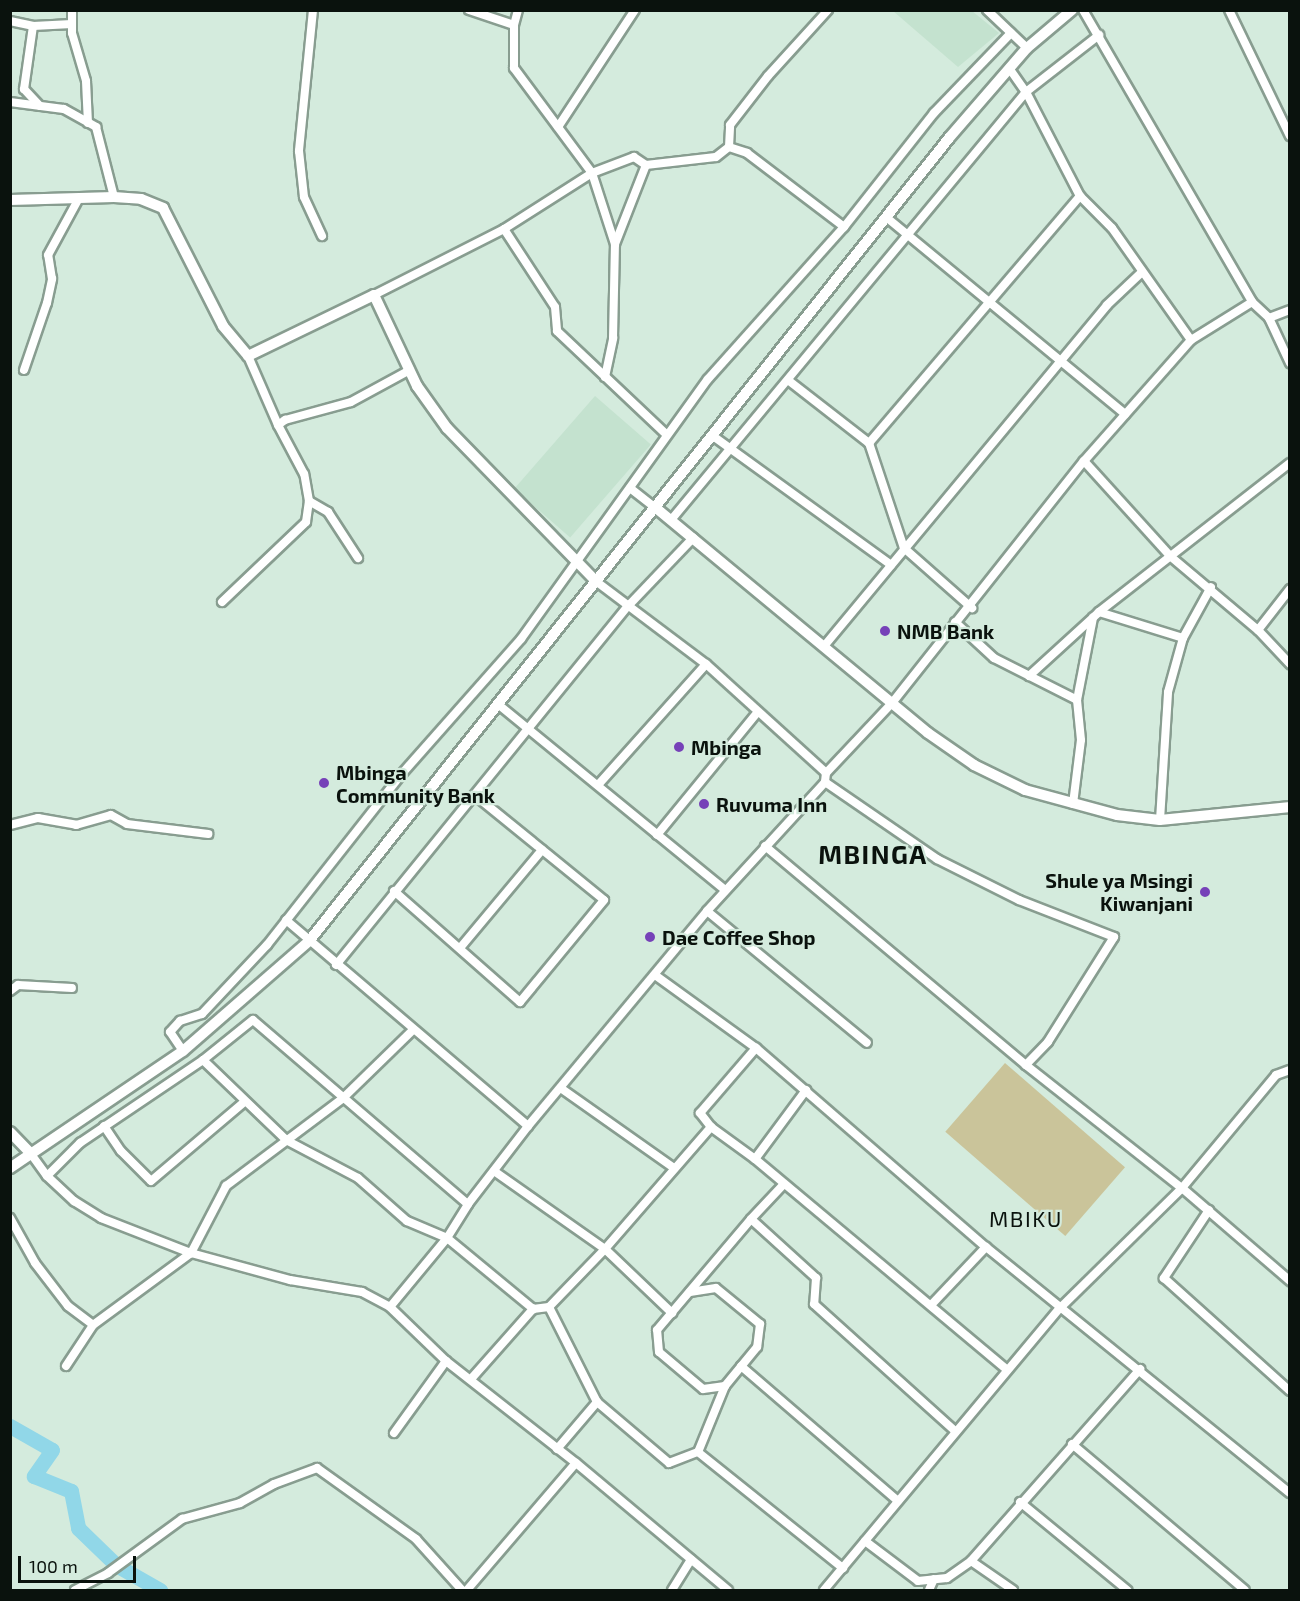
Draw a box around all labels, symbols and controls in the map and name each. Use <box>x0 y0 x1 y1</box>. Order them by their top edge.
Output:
place label: NMB Bank <box>897 619 994 643</box>
marker: NMB Bank <box>878 624 892 638</box>
place label: Mbinga <box>691 735 762 759</box>
marker: Mbinga <box>672 740 686 754</box>
place label: Mbinga Community Bank <box>336 760 495 807</box>
marker: Mbinga Community Bank <box>317 776 331 790</box>
place label: Ruvuma Inn <box>716 792 827 816</box>
marker: Ruvuma Inn <box>697 797 711 811</box>
district label: MBINGA <box>818 838 928 870</box>
place label: Shule ya Msingi Kiwanjani <box>1045 868 1193 915</box>
marker: Shule ya Msingi Kiwanjani <box>1198 885 1212 899</box>
place label: Dae Coffee Shop <box>662 925 816 949</box>
marker: Dae Coffee Shop <box>643 930 657 944</box>
district label: MBIKU <box>989 1206 1063 1232</box>
scale bar <box>21 1544 140 1582</box>
text: 100 m <box>29 1555 78 1577</box>

